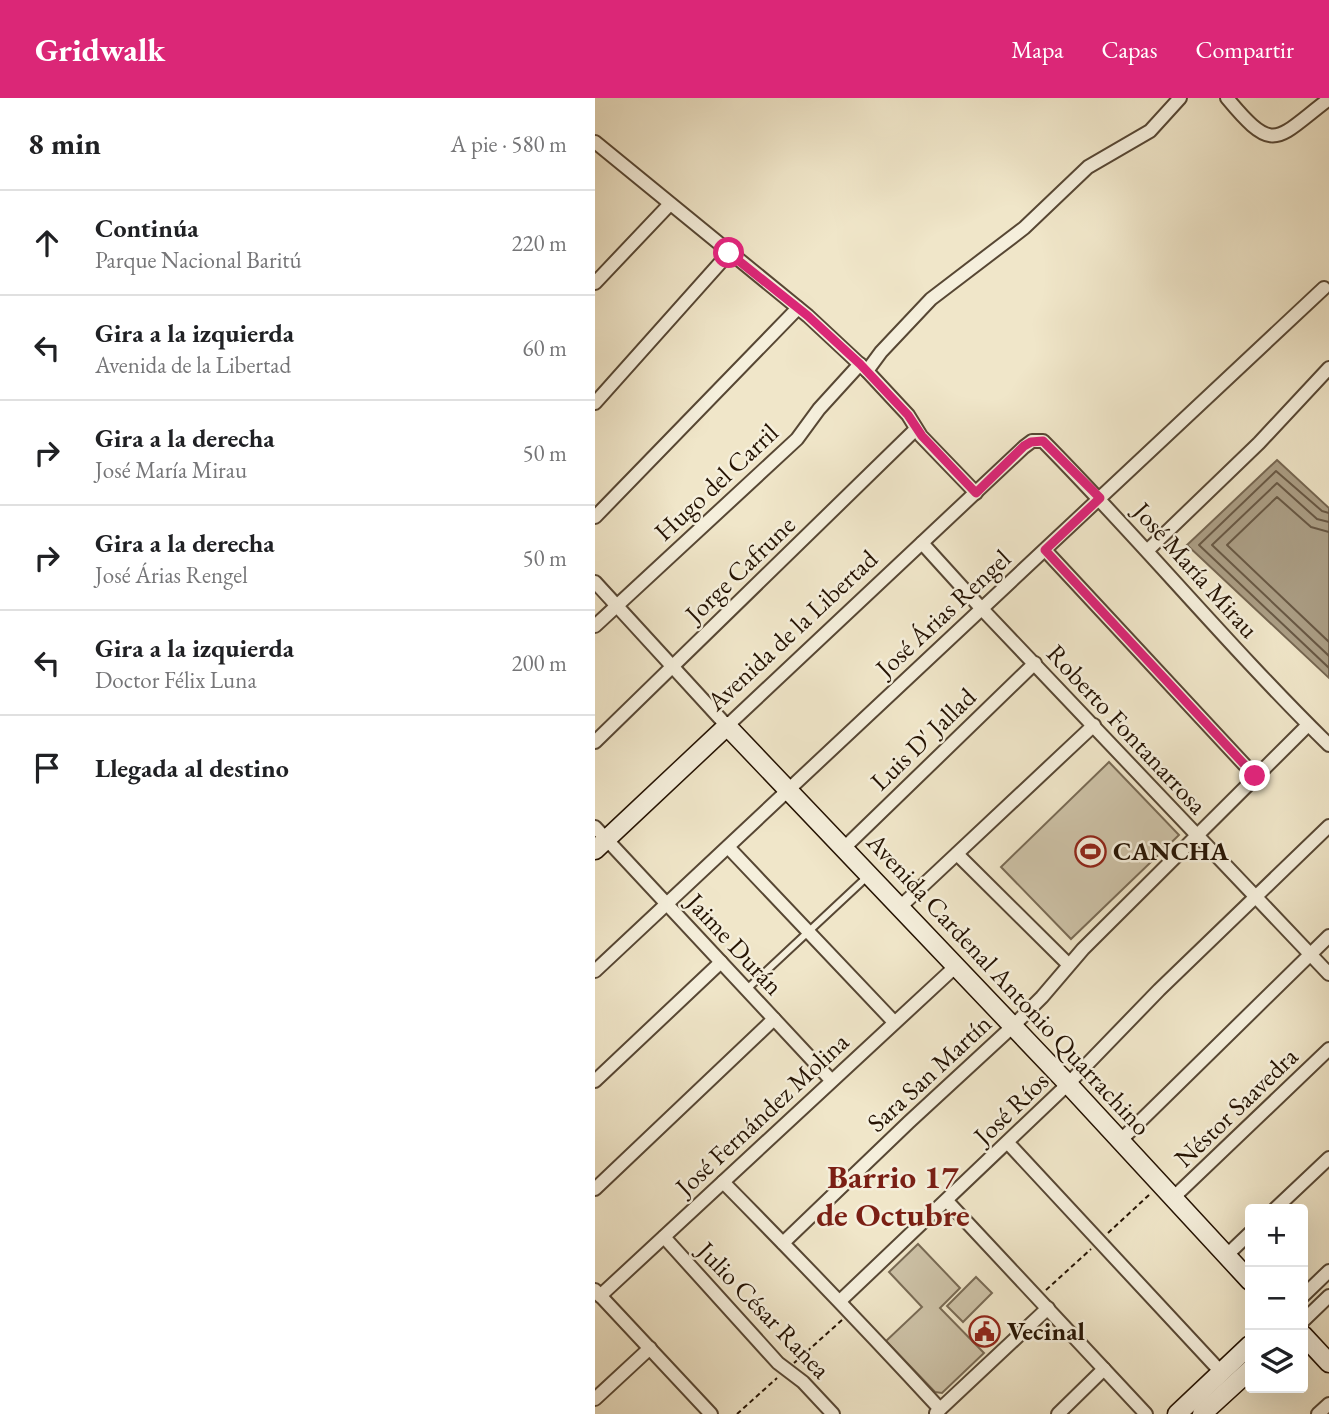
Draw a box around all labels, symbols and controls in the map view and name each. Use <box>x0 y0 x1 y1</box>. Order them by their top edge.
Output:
text: Gridwalk <box>35 28 165 71</box>
text: Mapa <box>1011 34 1063 65</box>
text: Capas <box>1101 34 1157 65</box>
text: Compartir <box>1195 34 1294 65</box>
text: 8 min <box>28 124 101 163</box>
text: A pie · 580 m <box>451 129 567 159</box>
text: Continúa <box>95 211 199 245</box>
icon: ahead <box>28 224 66 262</box>
text: 220 m <box>511 228 567 258</box>
route start <box>713 237 744 268</box>
text: Parque Nacional Baritú <box>95 245 302 275</box>
text: Gira a la izquierda <box>95 316 294 350</box>
icon: left <box>28 329 66 367</box>
text: 60 m <box>522 333 567 363</box>
text: Avenida de la Libertad <box>95 350 291 380</box>
street label: Hugo del Carril <box>647 416 785 548</box>
text: Gira a la derecha <box>95 421 275 455</box>
icon: right <box>28 434 66 472</box>
text: 50 m <box>522 438 567 468</box>
text: José María Mirau <box>95 455 247 485</box>
street label: José María Mirau <box>1125 493 1266 645</box>
street label: Jorge Cafrune <box>676 508 802 631</box>
text: Gira a la derecha <box>95 526 275 560</box>
icon: right <box>28 539 66 577</box>
street label: Avenida de la Libertad <box>699 541 885 719</box>
street label: José Árias Rengel <box>867 542 1018 686</box>
text: 50 m <box>522 543 567 573</box>
text: José Árias Rengel <box>95 560 248 590</box>
text: Gira a la izquierda <box>95 631 294 665</box>
street label: Roberto Fontanarrosa <box>1039 637 1215 822</box>
icon: left <box>28 644 66 682</box>
text: 200 m <box>511 648 567 678</box>
text: Doctor Félix Luna <box>95 665 257 695</box>
street label: Luis D' Jallad <box>863 680 984 798</box>
icon: arrive <box>28 749 66 787</box>
text: Llegada al destino <box>95 751 289 785</box>
route end <box>1239 760 1270 791</box>
street label: Avenida Cardenal Antonio Quarrachino <box>859 825 1158 1143</box>
sports icon: CANCHA <box>1073 834 1107 868</box>
place label: CANCHA <box>1113 834 1229 868</box>
street label: Jaime Durán <box>678 884 791 1002</box>
street label: Sara San Martín <box>860 1006 999 1139</box>
street label: José Fernández Molina <box>667 1024 856 1205</box>
street label: Néstor Saavedra <box>1167 1039 1306 1175</box>
street label: José Ríos <box>965 1064 1056 1153</box>
district label: Barrio 17 de Octubre <box>816 1155 970 1236</box>
map controls <box>1245 1204 1308 1393</box>
button: + <box>1245 1204 1308 1267</box>
street label: Julio César Ranea <box>689 1233 838 1386</box>
button: − <box>1245 1267 1308 1330</box>
public building icon: Vecinal <box>967 1314 1001 1348</box>
place label: Vecinal <box>1007 1314 1085 1348</box>
button: layers <box>1245 1330 1308 1393</box>

